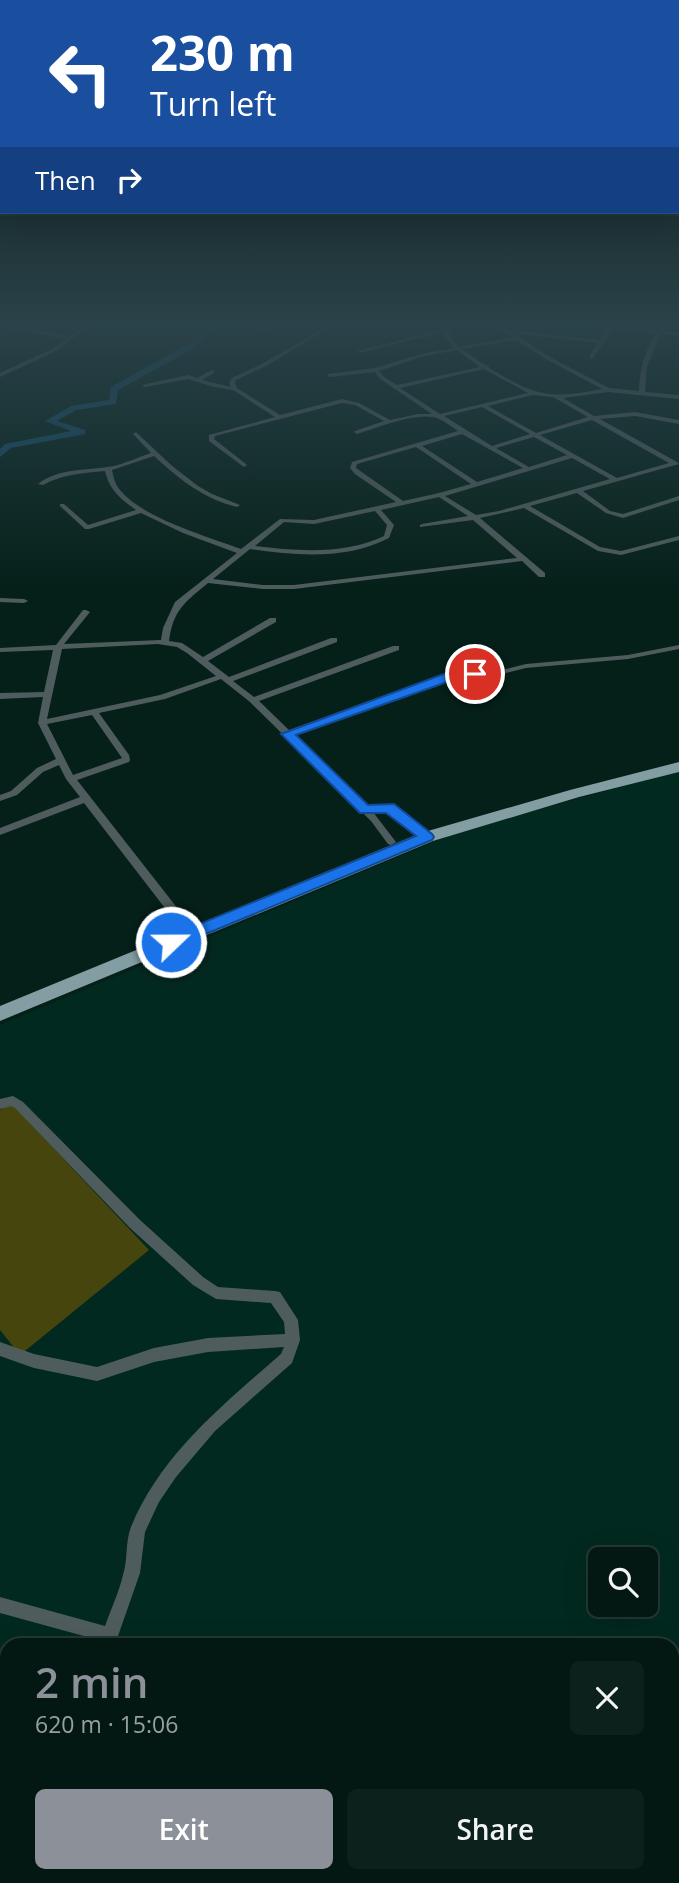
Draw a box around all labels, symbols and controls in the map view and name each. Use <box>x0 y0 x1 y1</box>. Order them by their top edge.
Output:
text: 230 m <box>150 19 295 85</box>
icon: left <box>35 28 126 119</box>
text: Turn left <box>150 82 276 125</box>
icon: right <box>110 161 148 199</box>
text: Then <box>35 162 96 198</box>
pin <box>445 644 505 704</box>
icon: arrive <box>456 655 494 693</box>
position arrow <box>134 905 208 979</box>
map controls <box>588 1547 658 1617</box>
button: search <box>588 1547 658 1617</box>
text: 2 min <box>35 1653 148 1710</box>
button: close <box>570 1661 644 1735</box>
text: 620 m · 15:06 <box>35 1708 178 1740</box>
button: Exit <box>35 1789 333 1869</box>
button: Share <box>347 1789 644 1869</box>

